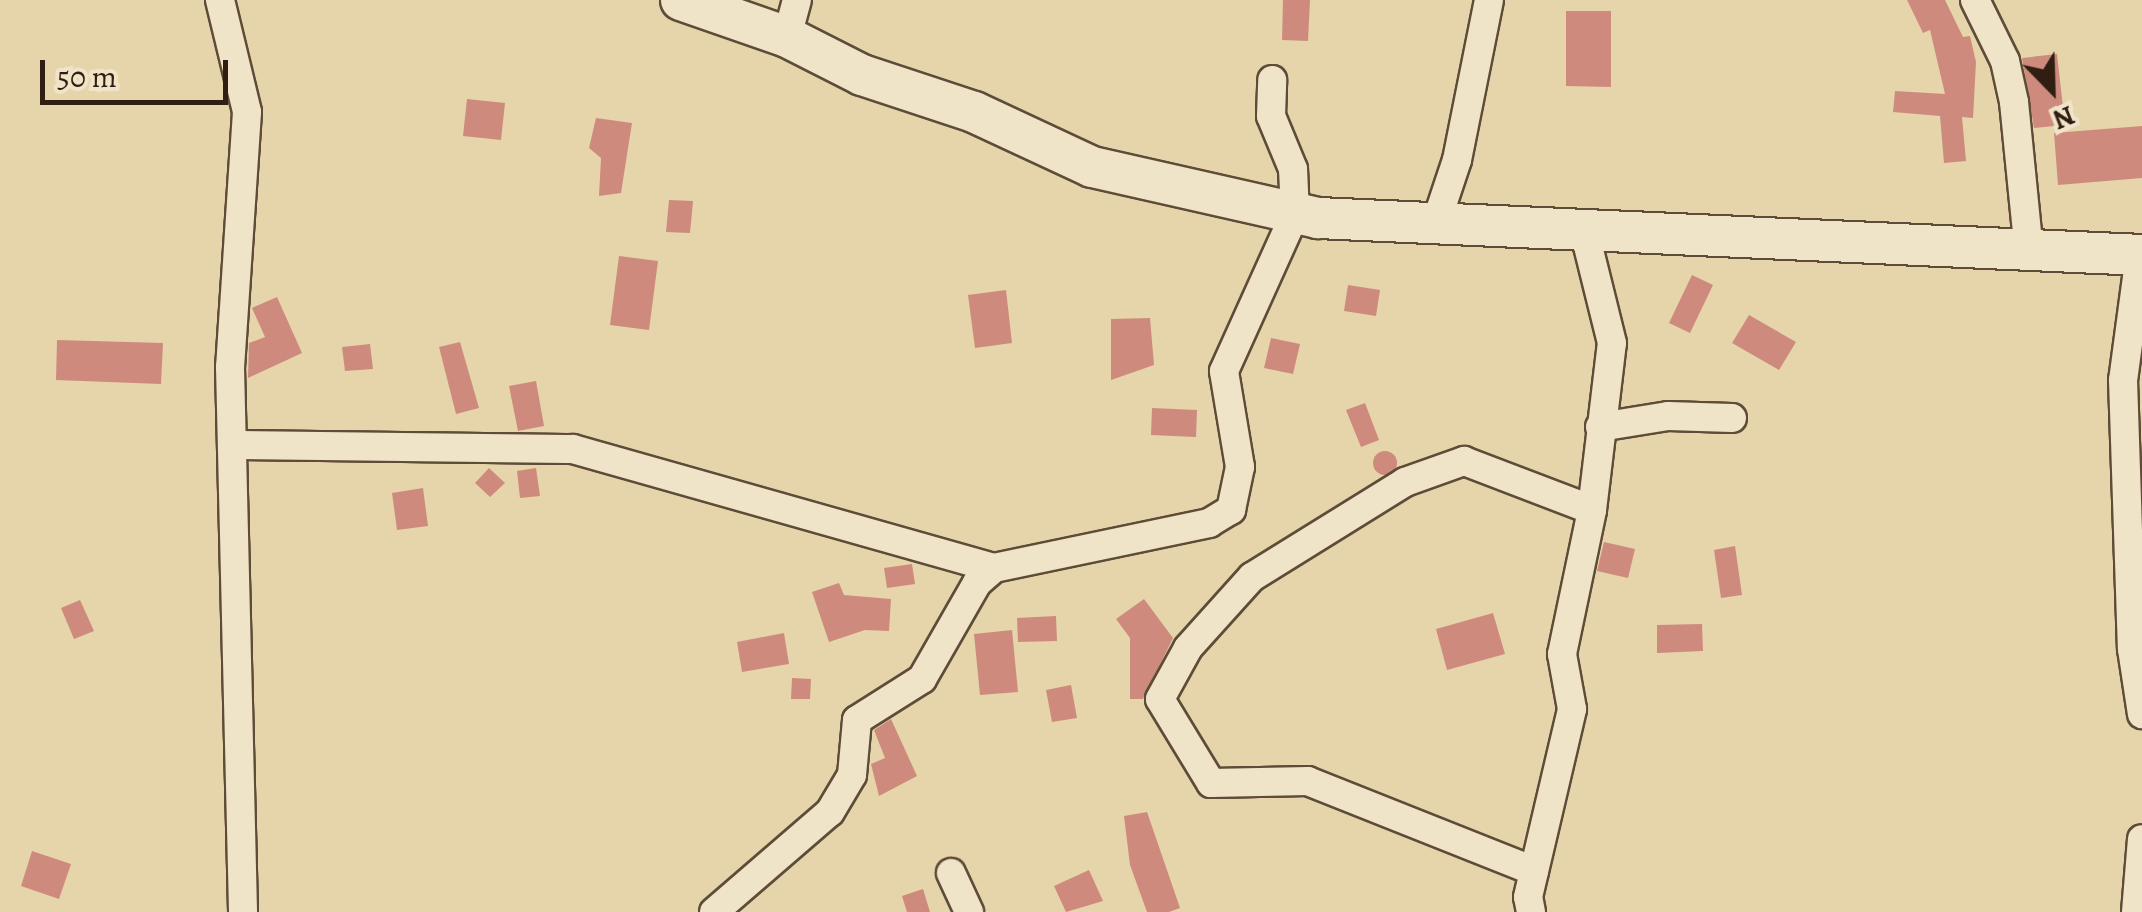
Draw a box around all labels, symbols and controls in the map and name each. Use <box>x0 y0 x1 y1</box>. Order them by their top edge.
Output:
scale bar <box>45 40 232 102</box>
north arrow <box>2002 40 2102 140</box>
text: 50 m <box>57 57 117 97</box>
text: N <box>2047 96 2081 139</box>

